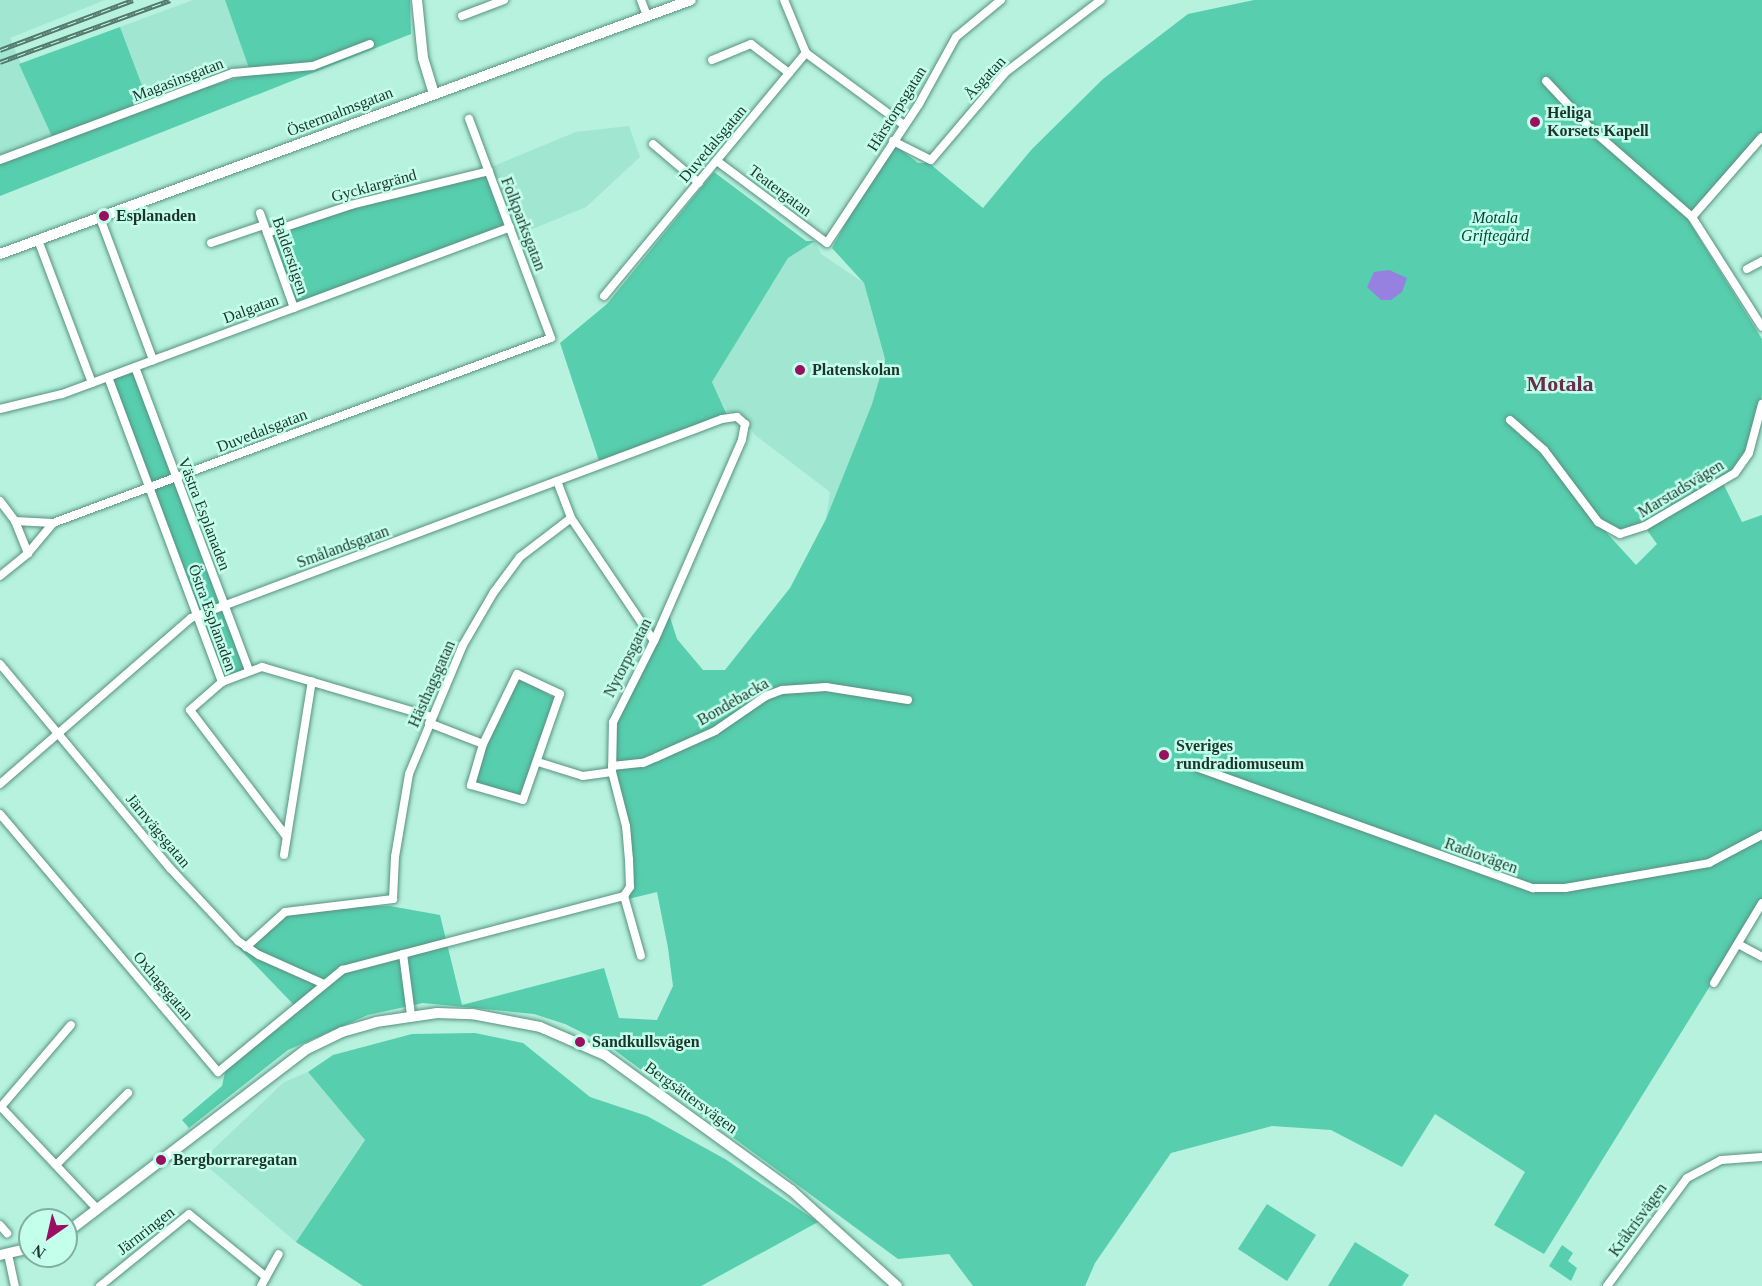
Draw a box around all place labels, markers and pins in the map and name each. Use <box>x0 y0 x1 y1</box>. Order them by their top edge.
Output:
place label: Heliga Korsets Kapell <box>1547 103 1649 141</box>
marker: Heliga Korsets Kapell <box>1528 115 1542 129</box>
place label: Esplanaden <box>116 206 196 226</box>
marker: Esplanaden <box>97 209 111 223</box>
place label: Platenskolan <box>812 360 900 380</box>
marker: Platenskolan <box>793 363 807 377</box>
place label: Sveriges rundradiomuseum <box>1176 736 1304 774</box>
marker: Sveriges rundradiomuseum <box>1157 748 1171 762</box>
place label: Sandkullsvägen <box>592 1032 700 1052</box>
marker: Sandkullsvägen <box>573 1035 587 1049</box>
place label: Bergborraregatan <box>173 1150 297 1170</box>
marker: Bergborraregatan <box>154 1153 168 1167</box>

